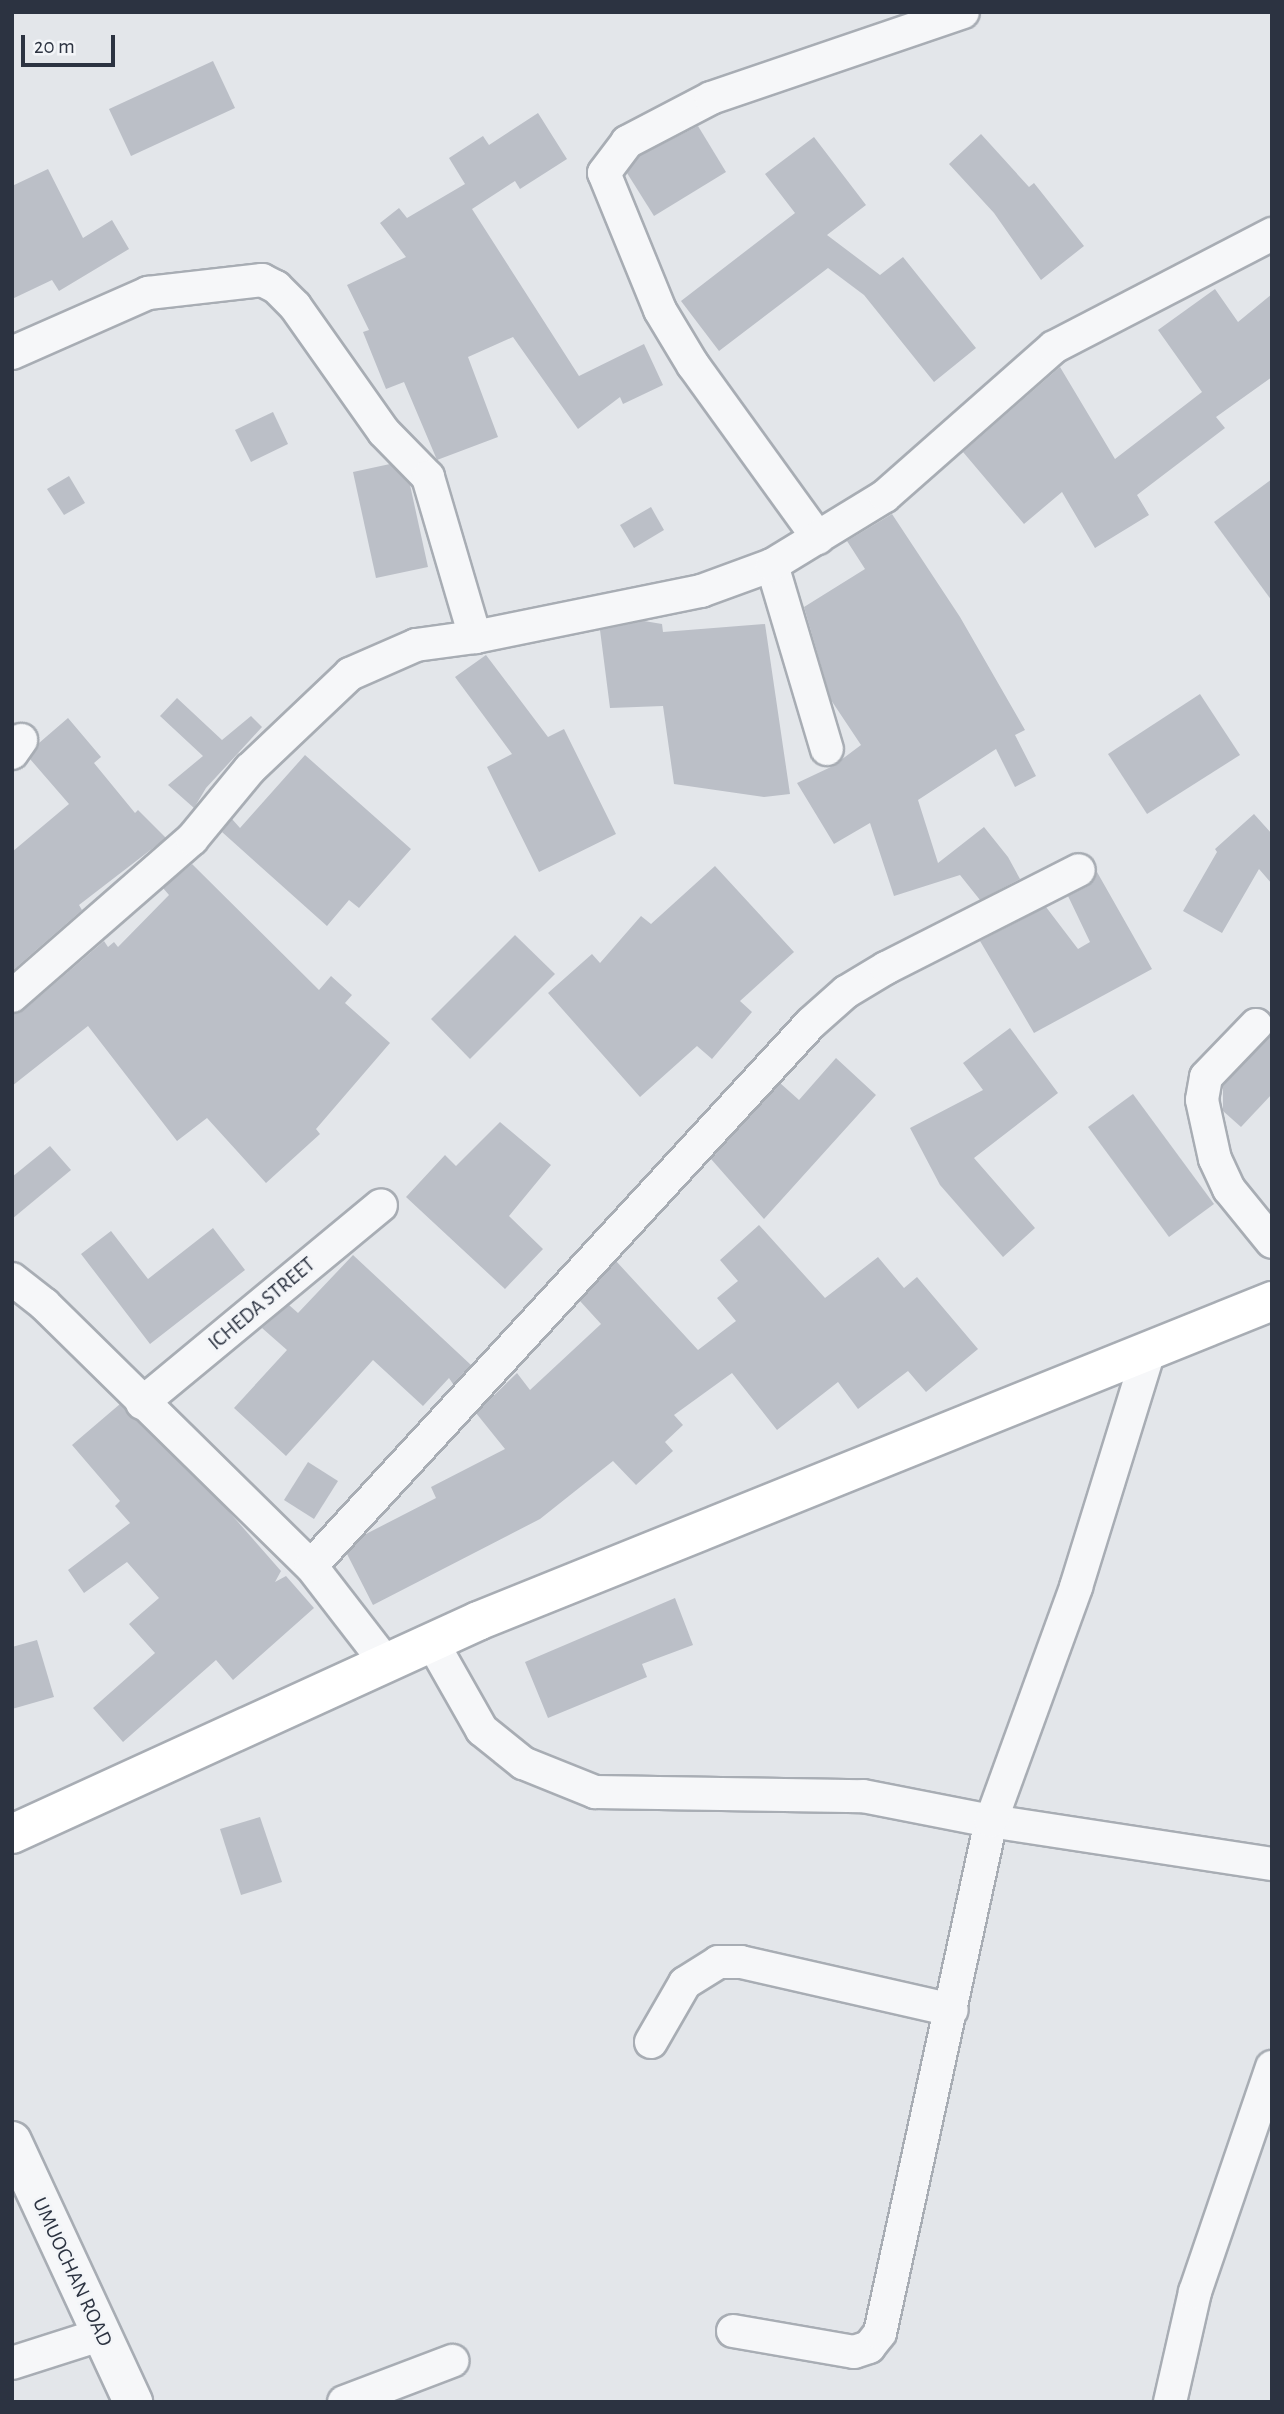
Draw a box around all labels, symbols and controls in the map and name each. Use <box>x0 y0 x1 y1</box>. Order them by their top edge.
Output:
scale bar <box>24 21 119 65</box>
text: 20 m <box>34 36 75 57</box>
street label: ICHEDA STREET <box>203 1252 321 1356</box>
street label: UMUOCHAN ROAD <box>26 2193 118 2351</box>

